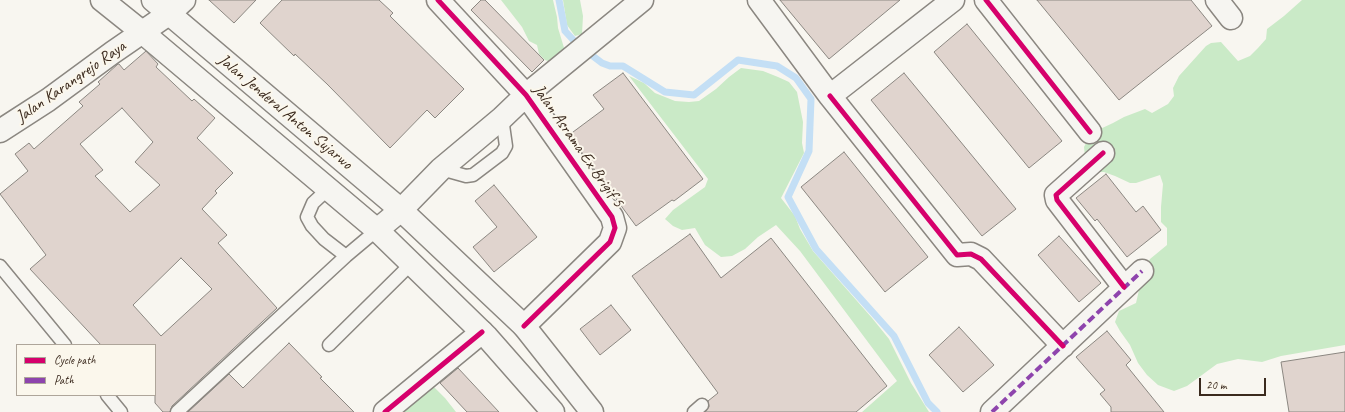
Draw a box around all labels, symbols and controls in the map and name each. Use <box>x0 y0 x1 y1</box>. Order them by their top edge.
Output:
street label: Jalan Karangrejo Raya <box>12 36 130 128</box>
street label: Jalan Jenderal Anton Sujarwo <box>214 50 356 174</box>
street label: Jalan Asrama Ex Brigif 5 <box>528 81 628 211</box>
legend <box>16 344 156 396</box>
text: Cycle path <box>54 352 96 368</box>
scale bar <box>1201 370 1268 396</box>
text: Path <box>54 372 74 388</box>
text: 20 m <box>1206 377 1226 393</box>

